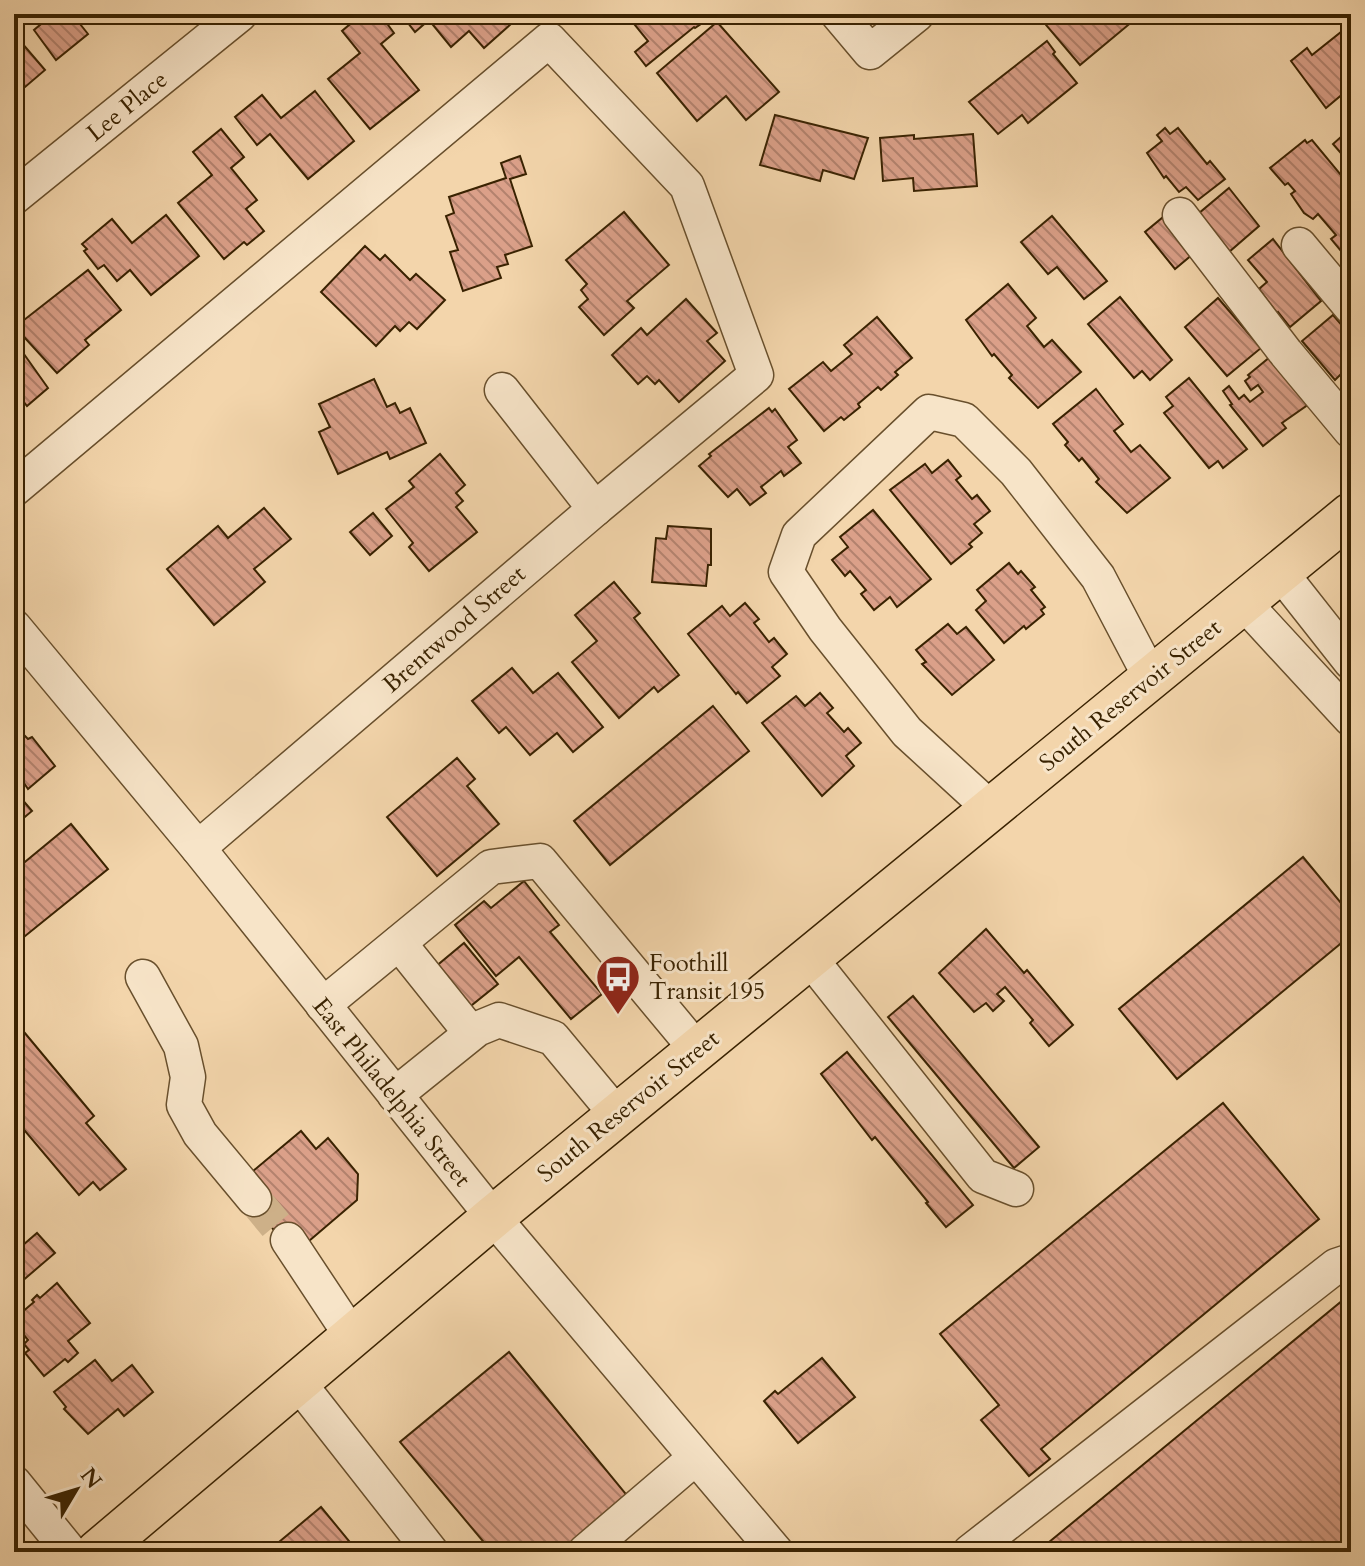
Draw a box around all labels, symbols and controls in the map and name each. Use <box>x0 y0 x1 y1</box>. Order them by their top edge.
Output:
street label: Lee Place <box>80 64 175 149</box>
street label: Brentwood Street <box>376 558 533 701</box>
street label: South Reservoir Street <box>1032 611 1229 779</box>
place label: Foothill Transit 195 <box>649 947 765 1008</box>
bus stop icon: Foothill Transit 195 <box>594 953 642 1016</box>
street label: East Philadelphia Street <box>305 991 479 1194</box>
street label: South Reservoir Street <box>530 1022 727 1190</box>
north arrow <box>36 1450 116 1530</box>
text: N <box>73 1462 109 1495</box>

